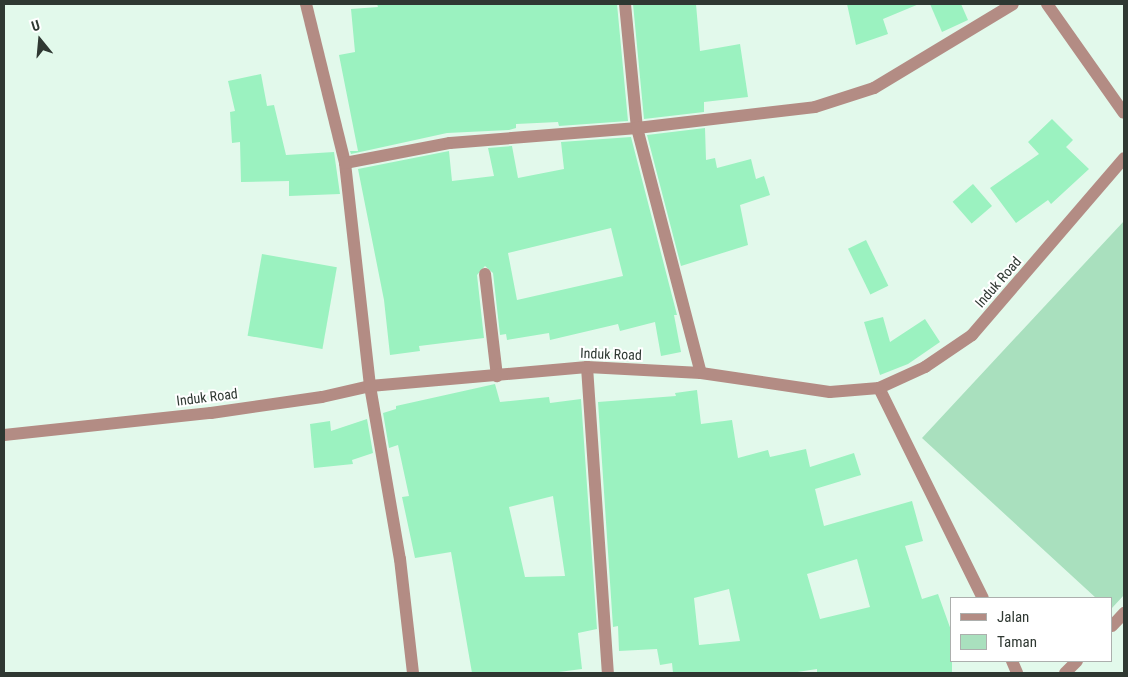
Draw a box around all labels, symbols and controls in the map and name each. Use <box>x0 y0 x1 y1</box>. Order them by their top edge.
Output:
north arrow <box>15 15 65 65</box>
text: U <box>29 17 42 34</box>
street label: Induk Road <box>971 253 1025 311</box>
street label: Induk Road <box>580 345 642 363</box>
street label: Induk Road <box>175 385 239 409</box>
legend <box>950 597 1113 662</box>
text: Jalan <box>997 608 1029 626</box>
text: Taman <box>997 633 1037 651</box>

